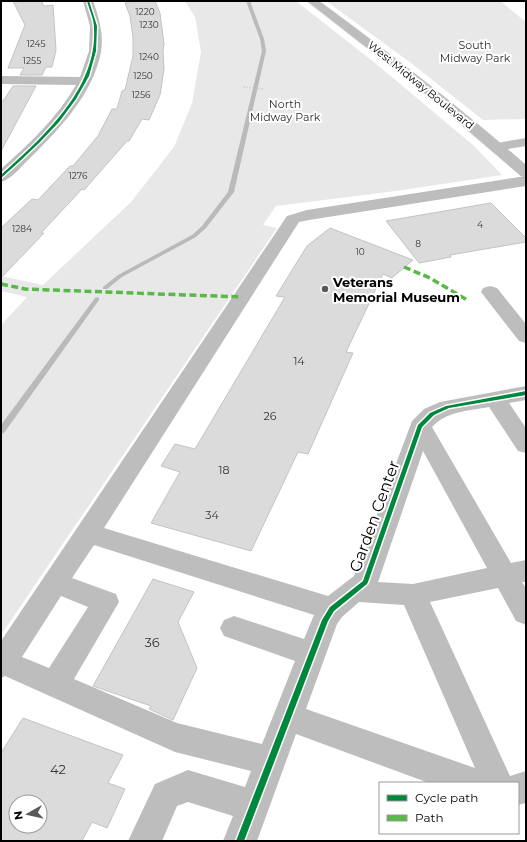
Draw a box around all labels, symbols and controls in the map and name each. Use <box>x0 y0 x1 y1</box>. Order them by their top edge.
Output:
house number: 1220 <box>135 6 155 17</box>
house number: 1230 <box>139 19 159 30</box>
house number: 1245 <box>26 38 46 49</box>
street label: West Midway Boulevard <box>365 38 477 132</box>
park label: South Midway Park <box>440 38 511 65</box>
house number: 1240 <box>139 51 159 62</box>
house number: 1255 <box>23 55 41 66</box>
house number: 1250 <box>133 70 153 81</box>
house number: 1256 <box>132 89 151 100</box>
park label: North Midway Park <box>250 97 321 124</box>
house number: 1276 <box>69 170 88 181</box>
house number: 4 <box>477 219 483 230</box>
house number: 1284 <box>12 223 32 234</box>
house number: 8 <box>415 238 421 249</box>
house number: 10 <box>355 246 365 257</box>
place label: Veterans Memorial Museum <box>332 274 460 305</box>
marker: Veterans Memorial Museum <box>320 284 330 294</box>
house number: 14 <box>293 354 305 368</box>
house number: 26 <box>264 409 277 423</box>
street label: Garden Center <box>345 458 403 575</box>
house number: 18 <box>219 463 230 477</box>
house number: 34 <box>205 508 219 522</box>
house number: 36 <box>144 634 160 650</box>
house number: 42 <box>50 761 66 777</box>
legend <box>379 782 519 834</box>
text: Cycle path <box>415 790 478 805</box>
north arrow <box>8 794 48 834</box>
text: N <box>11 810 26 821</box>
text: Path <box>415 810 444 825</box>

